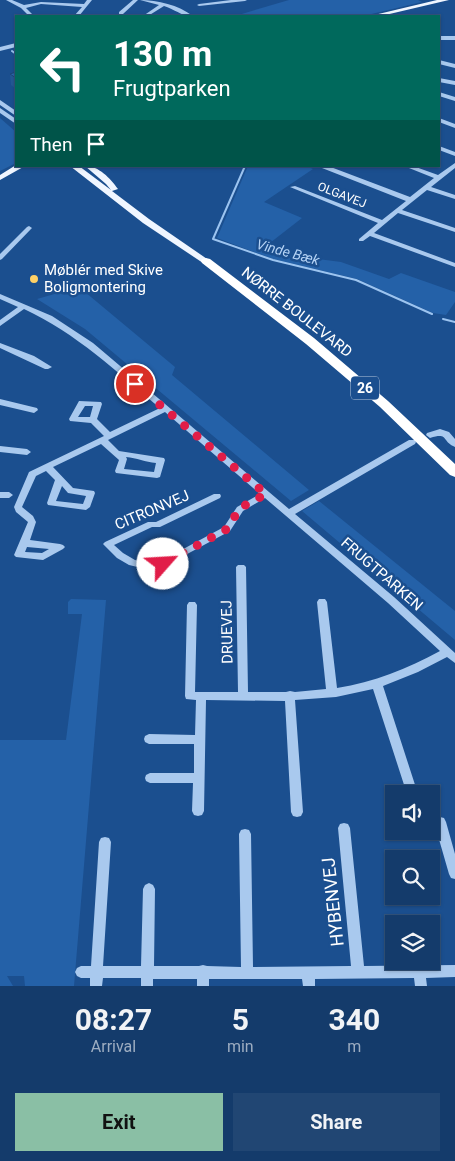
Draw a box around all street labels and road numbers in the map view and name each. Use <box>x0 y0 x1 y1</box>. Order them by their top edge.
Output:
street label: OLGAVEJ <box>316 179 368 211</box>
street label: NØRRE BOULEVARD <box>238 263 356 361</box>
road number: 26 <box>351 376 379 399</box>
street label: CITRONVEJ <box>112 486 192 534</box>
street label: FRUGTPARKEN <box>337 534 427 614</box>
street label: DRUEVEJ <box>217 600 237 664</box>
street label: HYBENVEJ <box>317 857 348 948</box>

